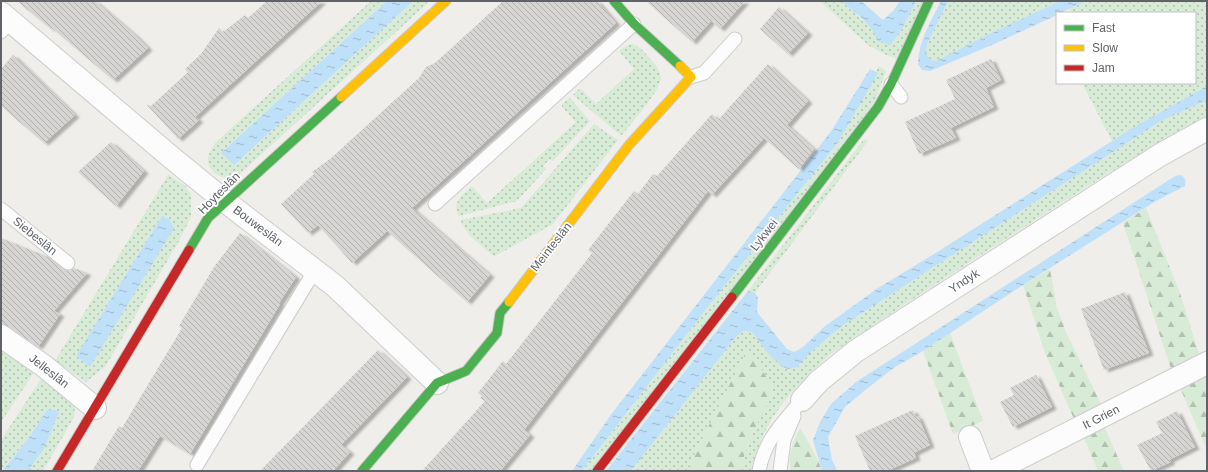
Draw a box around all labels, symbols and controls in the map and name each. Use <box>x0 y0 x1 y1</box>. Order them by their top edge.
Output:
legend <box>1056 12 1196 84</box>
text: Fast <box>1092 21 1116 35</box>
text: Slow <box>1092 41 1118 55</box>
text: Jam <box>1092 61 1115 75</box>
street label: Hoyteslân <box>195 169 243 217</box>
street label: Bouweslân <box>230 203 286 249</box>
street label: Siebeslân <box>10 214 60 258</box>
street label: Lykwei <box>747 216 781 254</box>
street label: Meinteslân <box>528 220 574 274</box>
street label: Yndyk <box>946 266 983 296</box>
street label: Jelleslân <box>26 351 72 391</box>
street label: It Grien <box>1080 402 1122 432</box>

